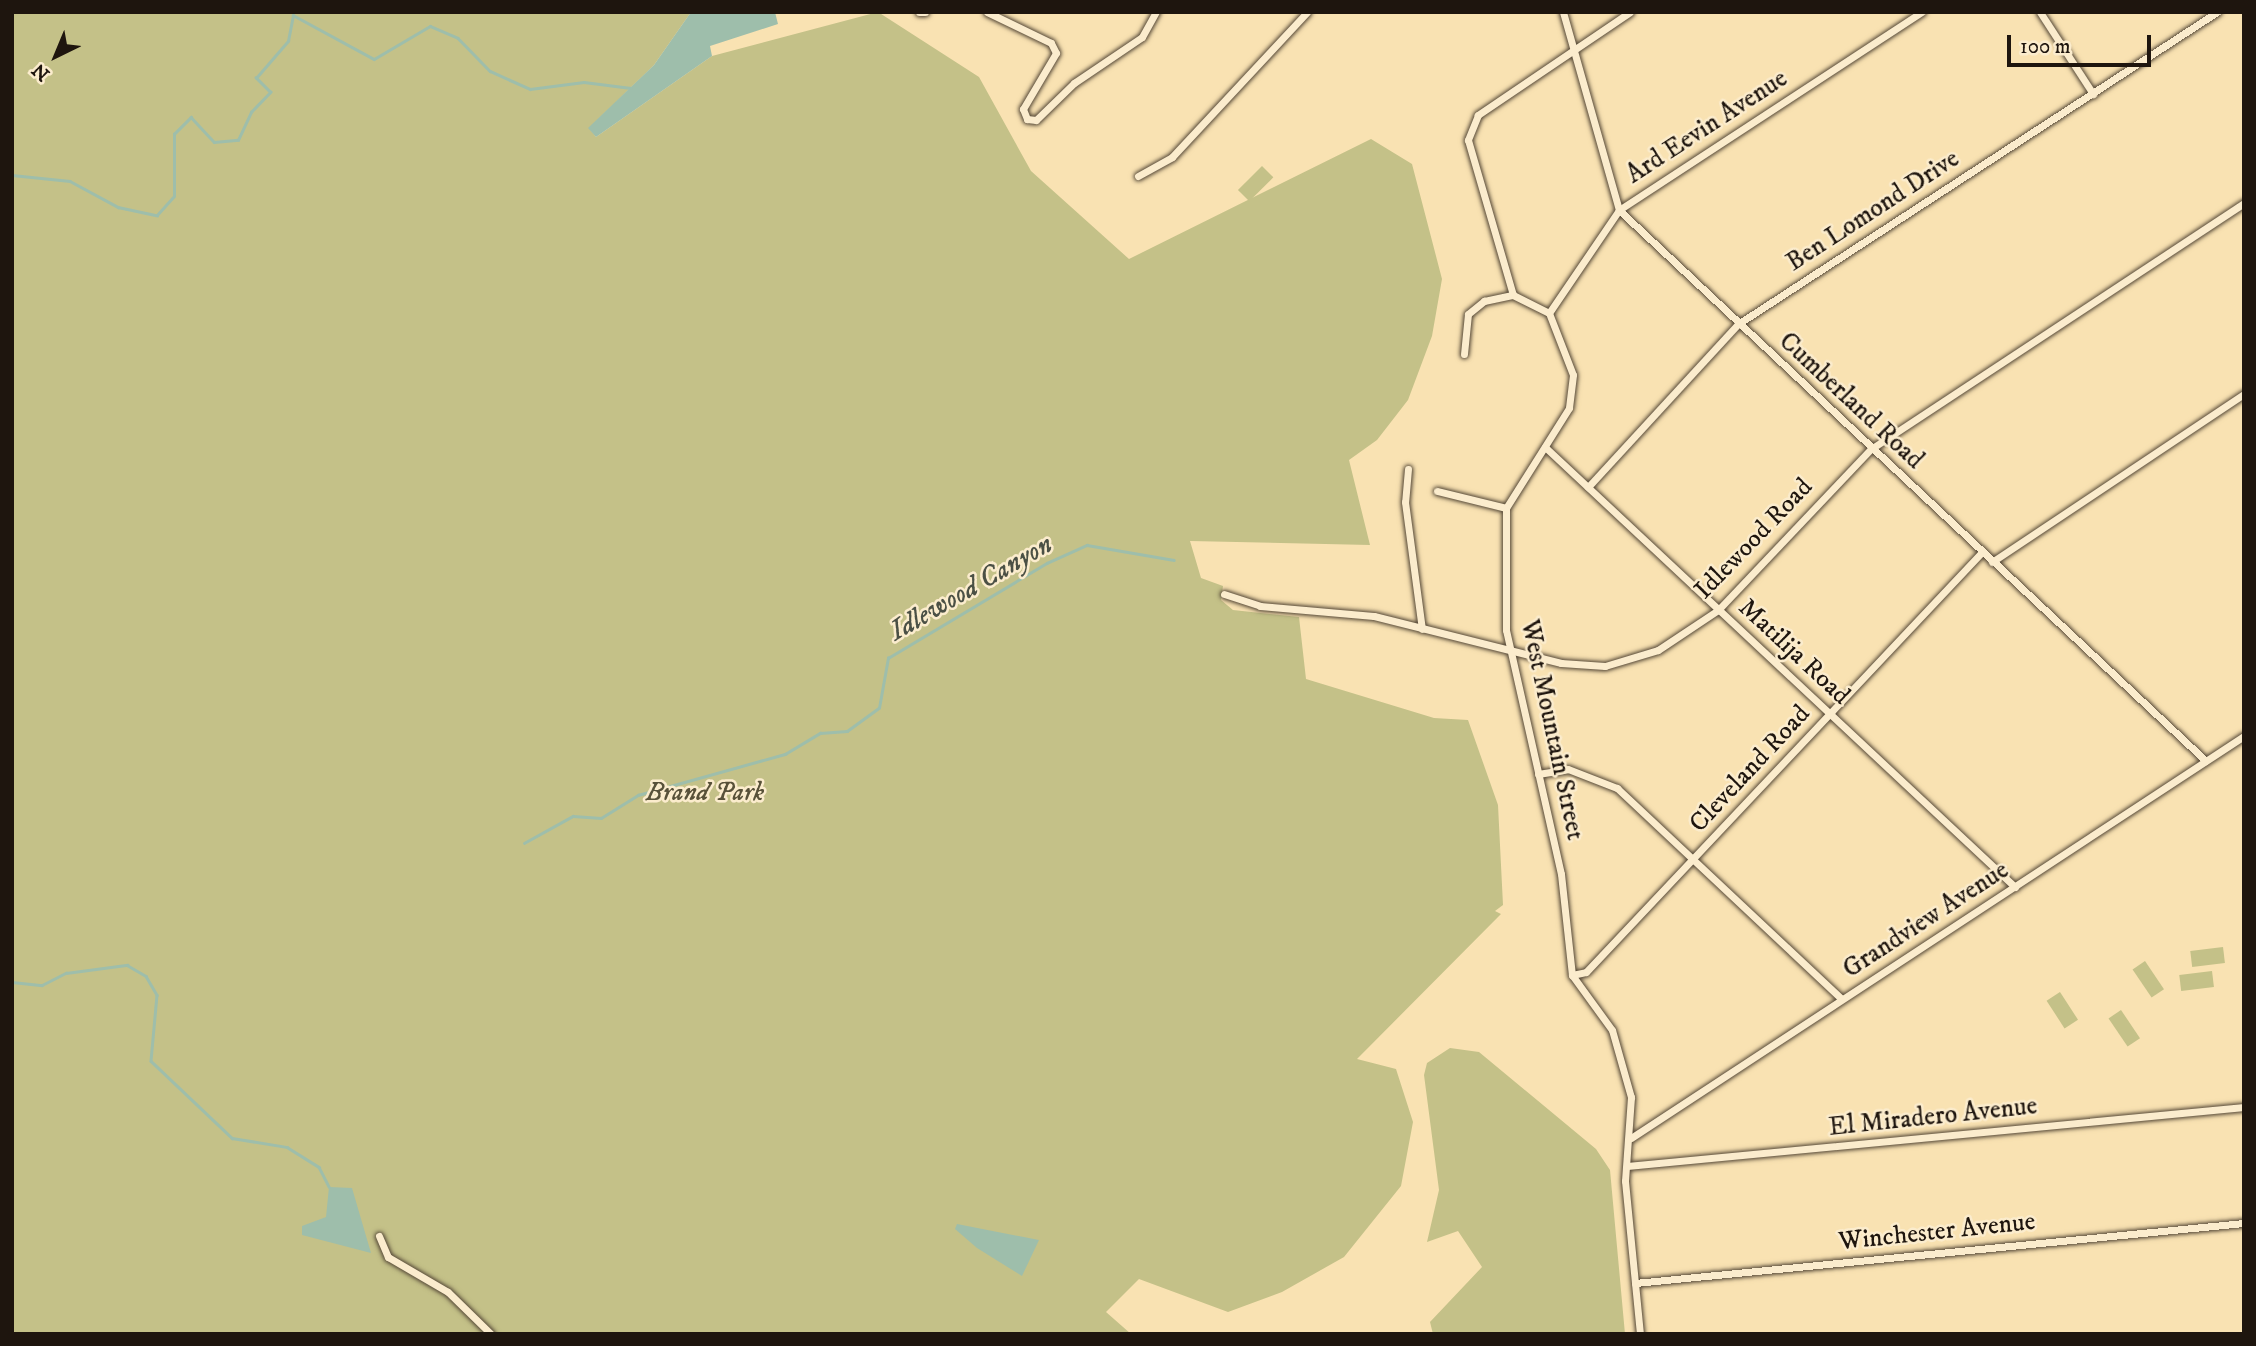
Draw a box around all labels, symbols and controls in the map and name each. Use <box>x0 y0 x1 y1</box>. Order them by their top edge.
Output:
north arrow <box>21 21 91 91</box>
scale bar <box>2011 21 2154 65</box>
text: 100 m <box>2020 34 2071 60</box>
text: N <box>28 58 55 85</box>
street label: Ard Eevin Avenue <box>1620 63 1794 191</box>
street label: Ben Lomond Drive <box>1781 144 1965 278</box>
street label: Cumberland Road <box>1772 326 1930 476</box>
street label: Idlewood Road <box>1689 472 1819 606</box>
water label: Idlewood Canyon <box>883 528 1059 648</box>
street label: Matilija Road <box>1732 592 1856 712</box>
street label: West Mountain Street <box>1513 617 1591 843</box>
street label: Cleveland Road <box>1683 699 1817 839</box>
park label: Brand Park <box>646 777 764 809</box>
street label: Grandview Avenue <box>1837 855 2015 985</box>
street label: El Miradero Avenue <box>1827 1091 2039 1143</box>
street label: Winchester Avenue <box>1837 1206 2037 1258</box>

